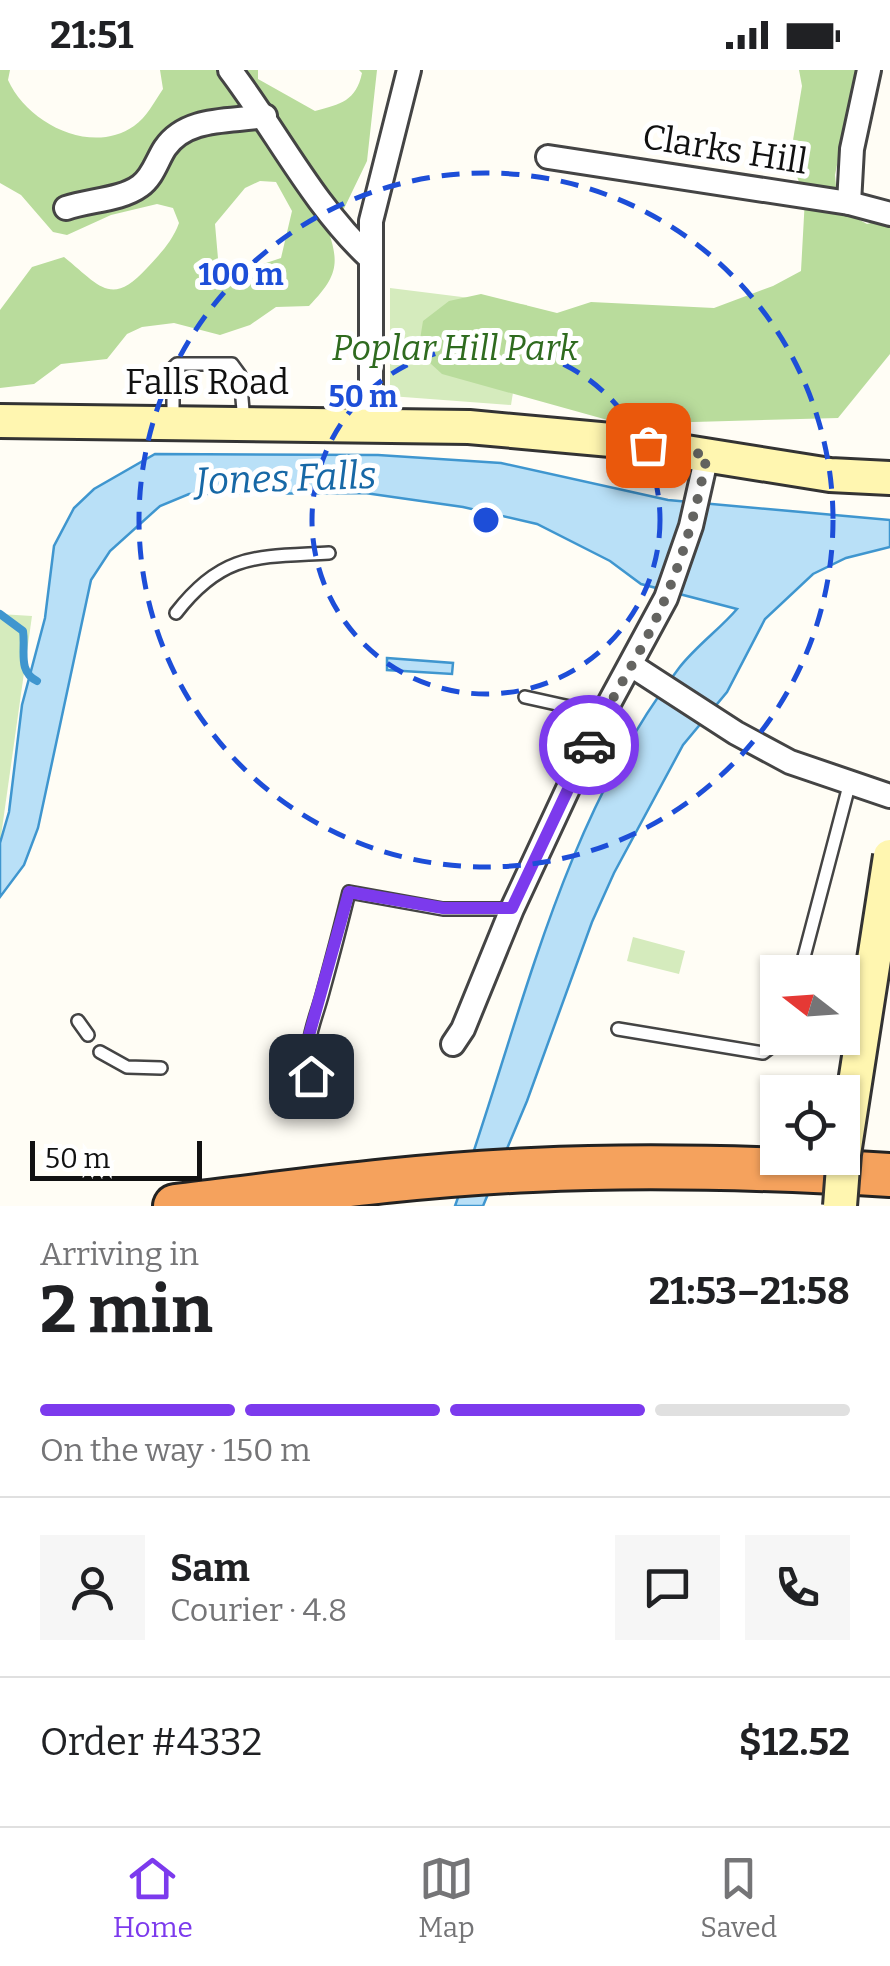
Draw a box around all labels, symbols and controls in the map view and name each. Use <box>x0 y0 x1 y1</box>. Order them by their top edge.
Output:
text: 21:51 <box>50 12 133 58</box>
street label: Clarks Hill <box>640 115 810 183</box>
text: 100 m <box>198 257 284 293</box>
park label: Poplar Hill Park <box>332 327 579 369</box>
street label: Falls Road <box>125 361 289 403</box>
text: 50 m <box>328 379 398 415</box>
pin <box>606 403 691 488</box>
icon: bag <box>621 418 676 473</box>
water label: Jones Falls <box>192 452 377 504</box>
centre of rings <box>468 502 504 538</box>
courier <box>539 695 639 795</box>
icon: car <box>562 718 617 773</box>
north arrow <box>760 955 860 1055</box>
map controls <box>760 955 860 1175</box>
pin <box>269 1034 354 1119</box>
icon: home <box>284 1049 339 1104</box>
button: locate <box>760 1075 860 1175</box>
scale bar <box>30 1136 202 1180</box>
text: 50 m <box>45 1142 110 1175</box>
text: Arriving in <box>40 1235 199 1273</box>
text: 21:53–21:58 <box>649 1268 850 1314</box>
text: 2 min <box>40 1271 213 1349</box>
text: On the way · 150 m <box>40 1431 311 1469</box>
button: person <box>40 1535 145 1640</box>
button: chat <box>615 1535 720 1640</box>
button: phone <box>745 1535 850 1640</box>
text: Sam <box>170 1545 250 1591</box>
text: Courier · 4.8 <box>170 1591 347 1629</box>
text: Order #4332 <box>40 1719 262 1765</box>
text: $12.52 <box>739 1719 850 1765</box>
tab: Home <box>113 1851 193 1944</box>
tab: Map <box>418 1851 475 1944</box>
tab: Saved <box>700 1851 777 1944</box>

